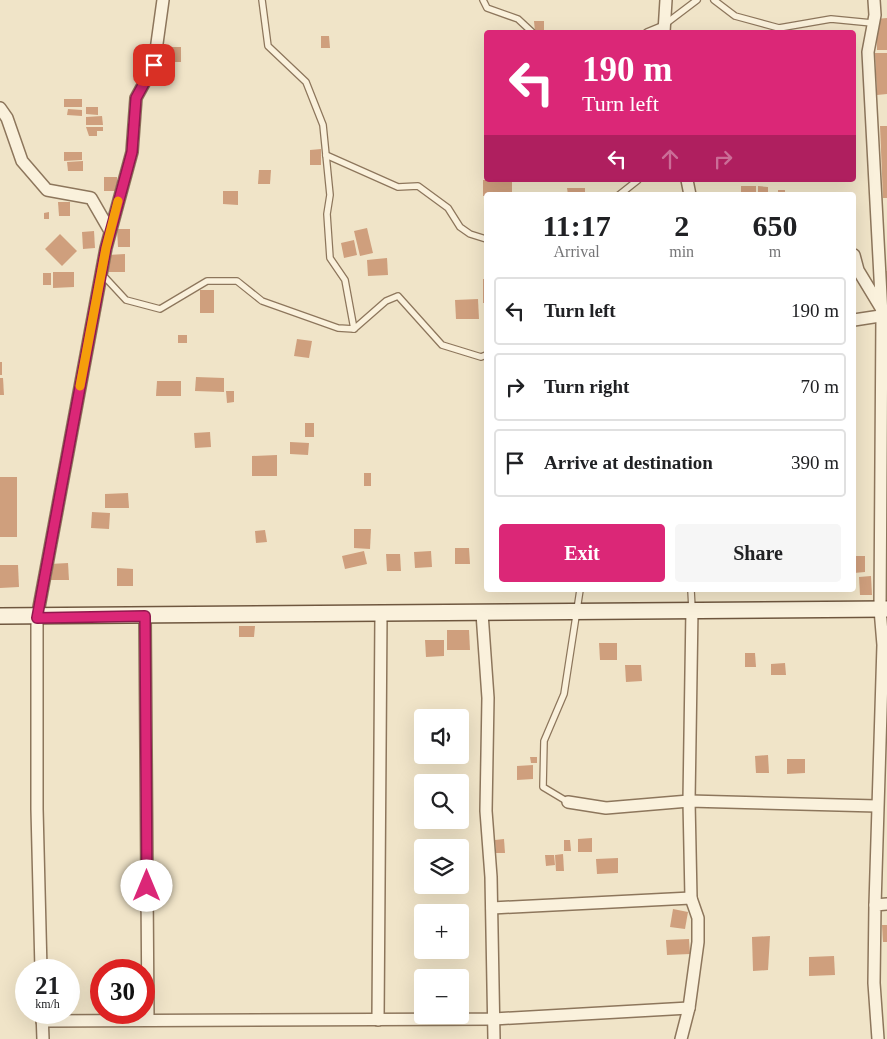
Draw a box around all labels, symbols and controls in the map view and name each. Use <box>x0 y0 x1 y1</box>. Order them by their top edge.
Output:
pin <box>133 44 175 86</box>
icon: left <box>499 50 564 115</box>
text: 190 m <box>582 50 672 89</box>
icon: arrive <box>140 51 168 79</box>
text: Turn left <box>582 91 659 116</box>
icon: left <box>603 145 631 173</box>
icon: ahead <box>656 145 684 173</box>
icon: right <box>709 145 737 173</box>
text: 11:17 <box>542 209 611 242</box>
text: 2 <box>674 209 689 242</box>
text: 650 <box>753 209 798 242</box>
text: Arrival <box>554 243 600 260</box>
text: min <box>669 243 694 260</box>
text: m <box>769 243 781 260</box>
icon: left <box>501 297 529 325</box>
text: Turn left <box>544 300 616 321</box>
text: 190 m <box>791 300 839 321</box>
icon: right <box>501 373 529 401</box>
text: Turn right <box>544 376 629 397</box>
text: 70 m <box>800 376 839 397</box>
icon: arrive <box>501 449 529 477</box>
text: Arrive at destination <box>544 452 713 473</box>
text: 390 m <box>791 452 839 473</box>
button: Exit <box>499 524 665 582</box>
button: Share <box>675 524 841 582</box>
map controls <box>414 709 469 1024</box>
button: sound <box>414 709 469 764</box>
button: search <box>414 774 469 829</box>
button: layers <box>414 839 469 894</box>
position arrow <box>120 859 172 911</box>
button: + <box>414 904 469 959</box>
speed limit sign: 30 <box>90 959 155 1024</box>
button: − <box>414 969 469 1024</box>
text: 21 <box>35 972 60 999</box>
text: km/h <box>35 997 60 1011</box>

